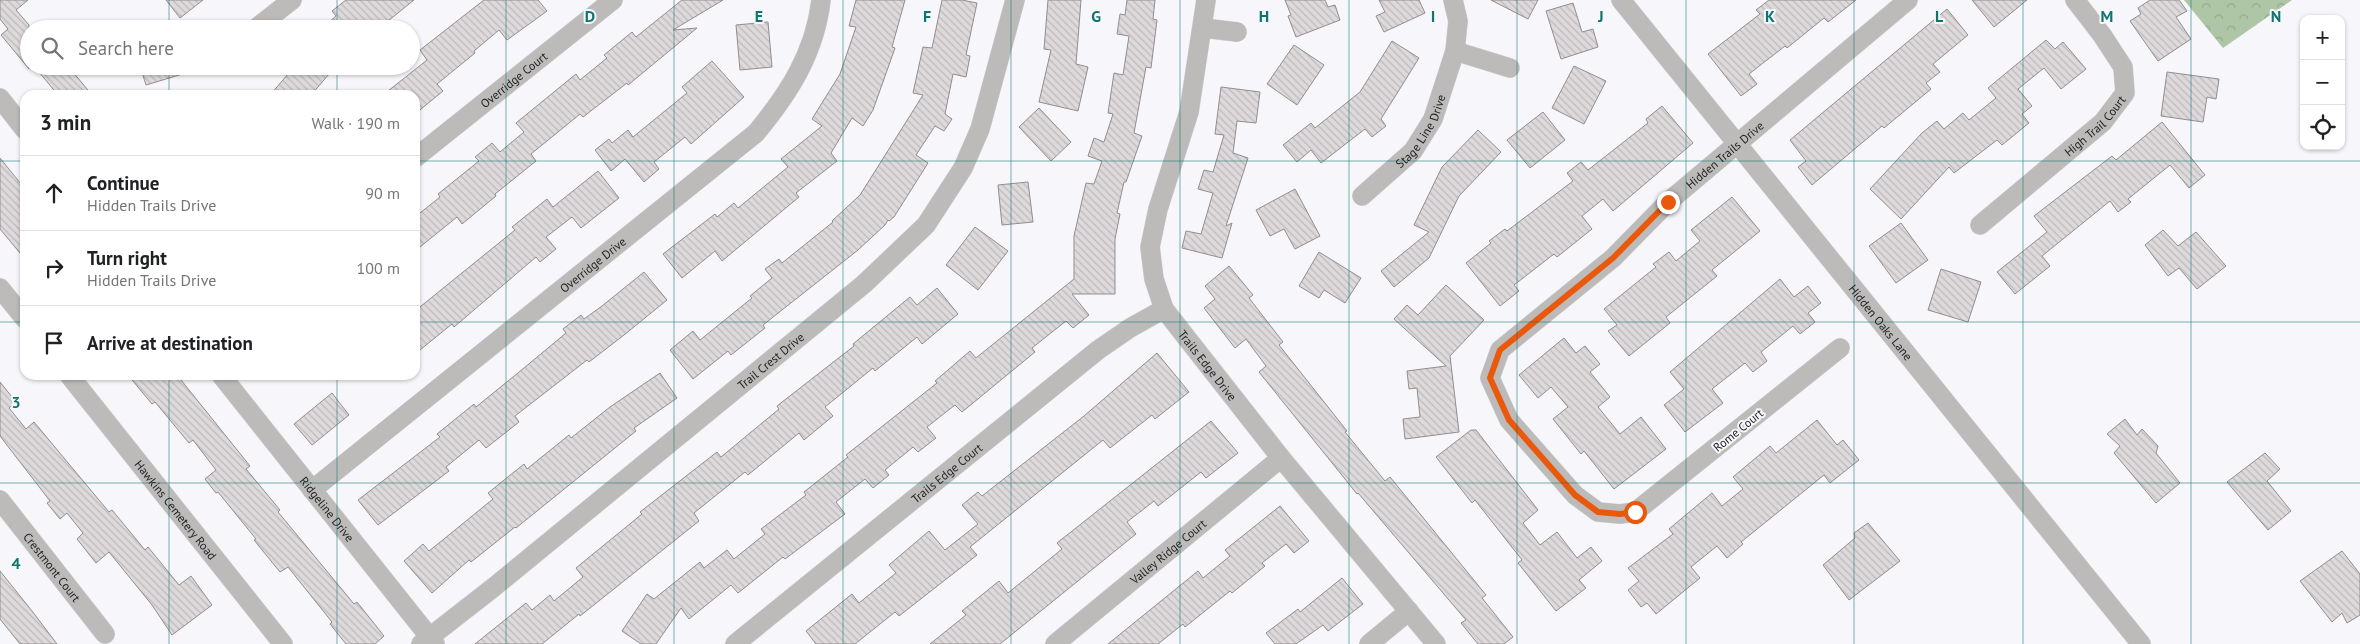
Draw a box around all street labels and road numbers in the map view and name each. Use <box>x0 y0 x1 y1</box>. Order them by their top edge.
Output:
street label: Overridge Court <box>477 48 550 111</box>
street label: Stage Line Drive <box>1392 92 1448 171</box>
street label: High Trail Court <box>2061 92 2128 159</box>
street label: Hidden Trails Drive <box>1682 118 1766 192</box>
street label: Overridge Drive <box>557 233 629 295</box>
street label: Hidden Oaks Lane <box>1846 281 1916 363</box>
street label: Trails Edge Drive <box>1175 326 1240 403</box>
street label: Trail Crest Drive <box>734 329 807 392</box>
street label: Rome Court <box>1710 405 1766 455</box>
street label: Trails Edge Court <box>908 440 985 506</box>
street label: Hawkins Cemetery Road <box>132 457 220 562</box>
street label: Ridgeline Drive <box>297 473 358 544</box>
street label: Valley Ridge Court <box>1126 516 1209 587</box>
street label: Crestmont Court <box>21 529 84 605</box>

